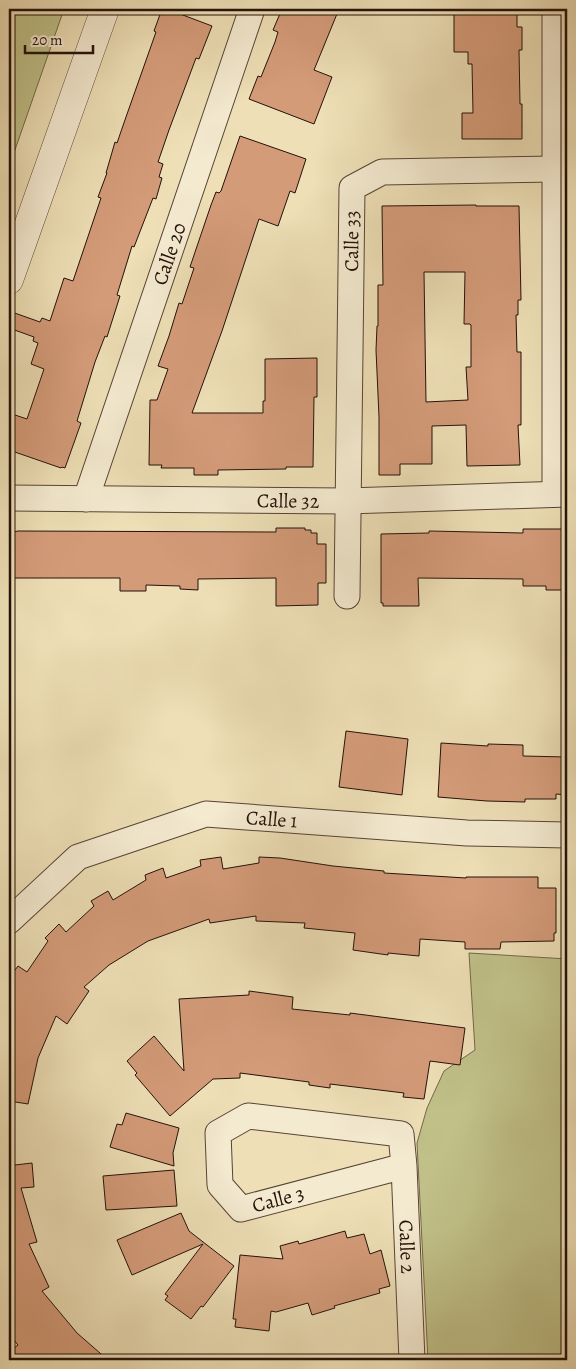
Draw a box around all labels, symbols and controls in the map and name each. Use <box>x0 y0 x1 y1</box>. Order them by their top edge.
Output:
scale bar <box>25 22 92 54</box>
text: 20 m <box>32 30 63 50</box>
street label: Calle 33 <box>338 210 366 272</box>
street label: Calle 20 <box>146 219 193 289</box>
street label: Calle 32 <box>257 487 320 515</box>
street label: Calle 1 <box>245 804 298 835</box>
street label: Calle 3 <box>249 1180 307 1219</box>
street label: Calle 2 <box>392 1219 421 1275</box>

